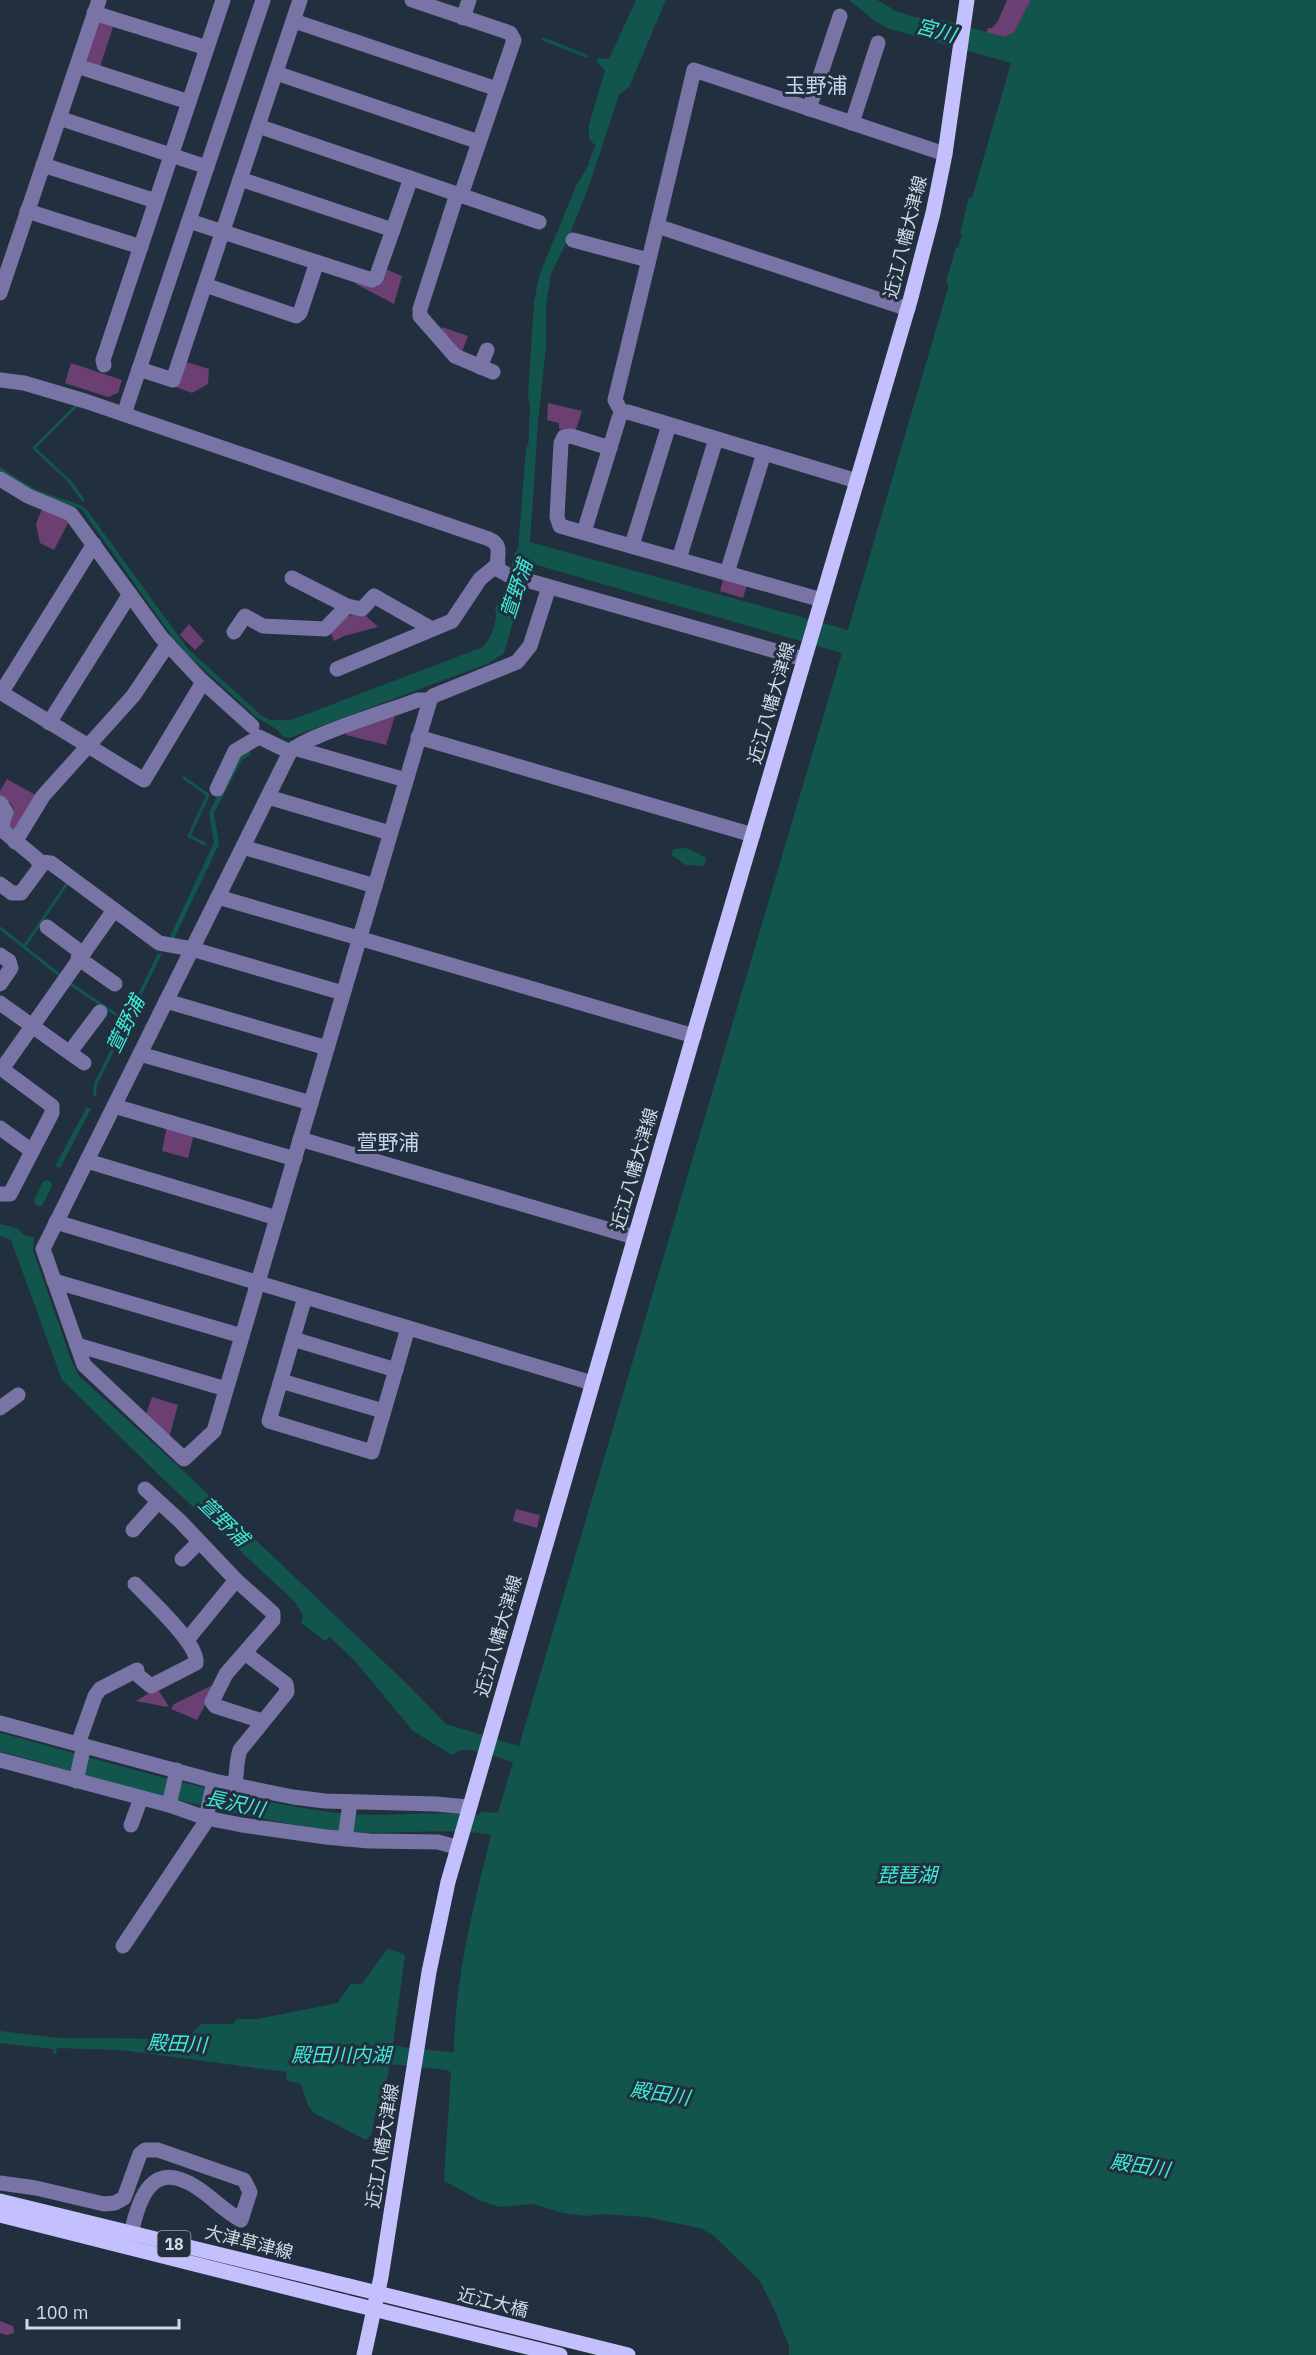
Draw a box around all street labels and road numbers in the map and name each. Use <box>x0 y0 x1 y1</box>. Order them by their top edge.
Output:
street label: 近江八幡大津線 <box>879 173 931 301</box>
street label: 近江八幡大津線 <box>743 639 799 767</box>
street label: 近江八幡大津線 <box>606 1105 662 1233</box>
street label: 近江八幡大津線 <box>470 1572 526 1700</box>
street label: 近江八幡大津線 <box>361 2082 403 2210</box>
street label: 大津草津線 <box>203 2220 295 2264</box>
road number: 18 <box>158 2231 190 2257</box>
street label: 近江大橋 <box>455 2282 531 2322</box>

